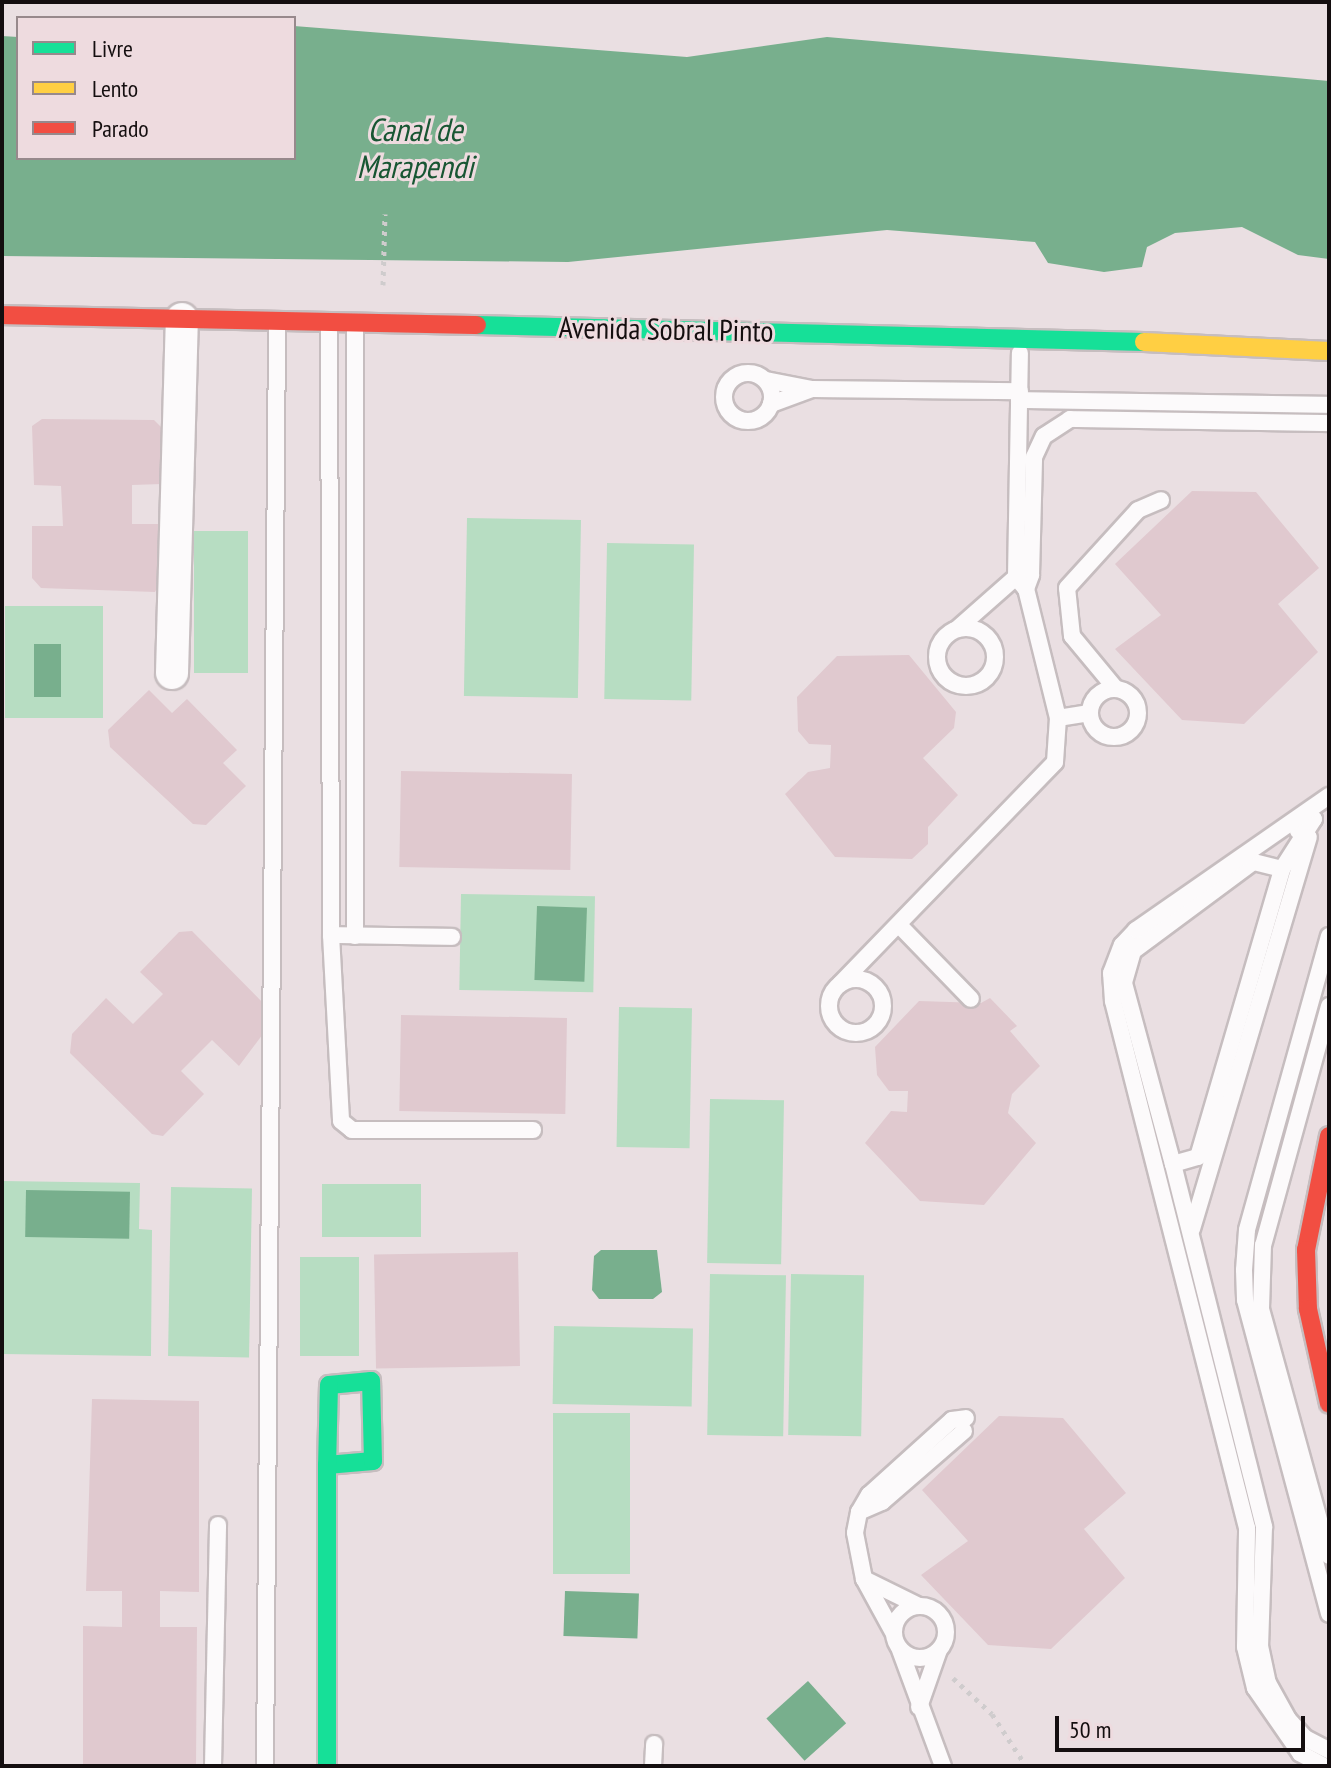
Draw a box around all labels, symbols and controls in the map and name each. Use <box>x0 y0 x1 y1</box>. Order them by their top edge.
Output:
legend <box>16 16 296 160</box>
text: Livre <box>92 33 133 64</box>
text: Lento <box>92 73 138 104</box>
water label: Canal de Marapendi <box>357 111 473 186</box>
text: Parado <box>92 113 149 144</box>
street label: Avenida Sobral Pinto <box>558 309 774 349</box>
scale bar <box>1059 1700 1309 1750</box>
text: 50 m <box>1069 1714 1111 1745</box>

